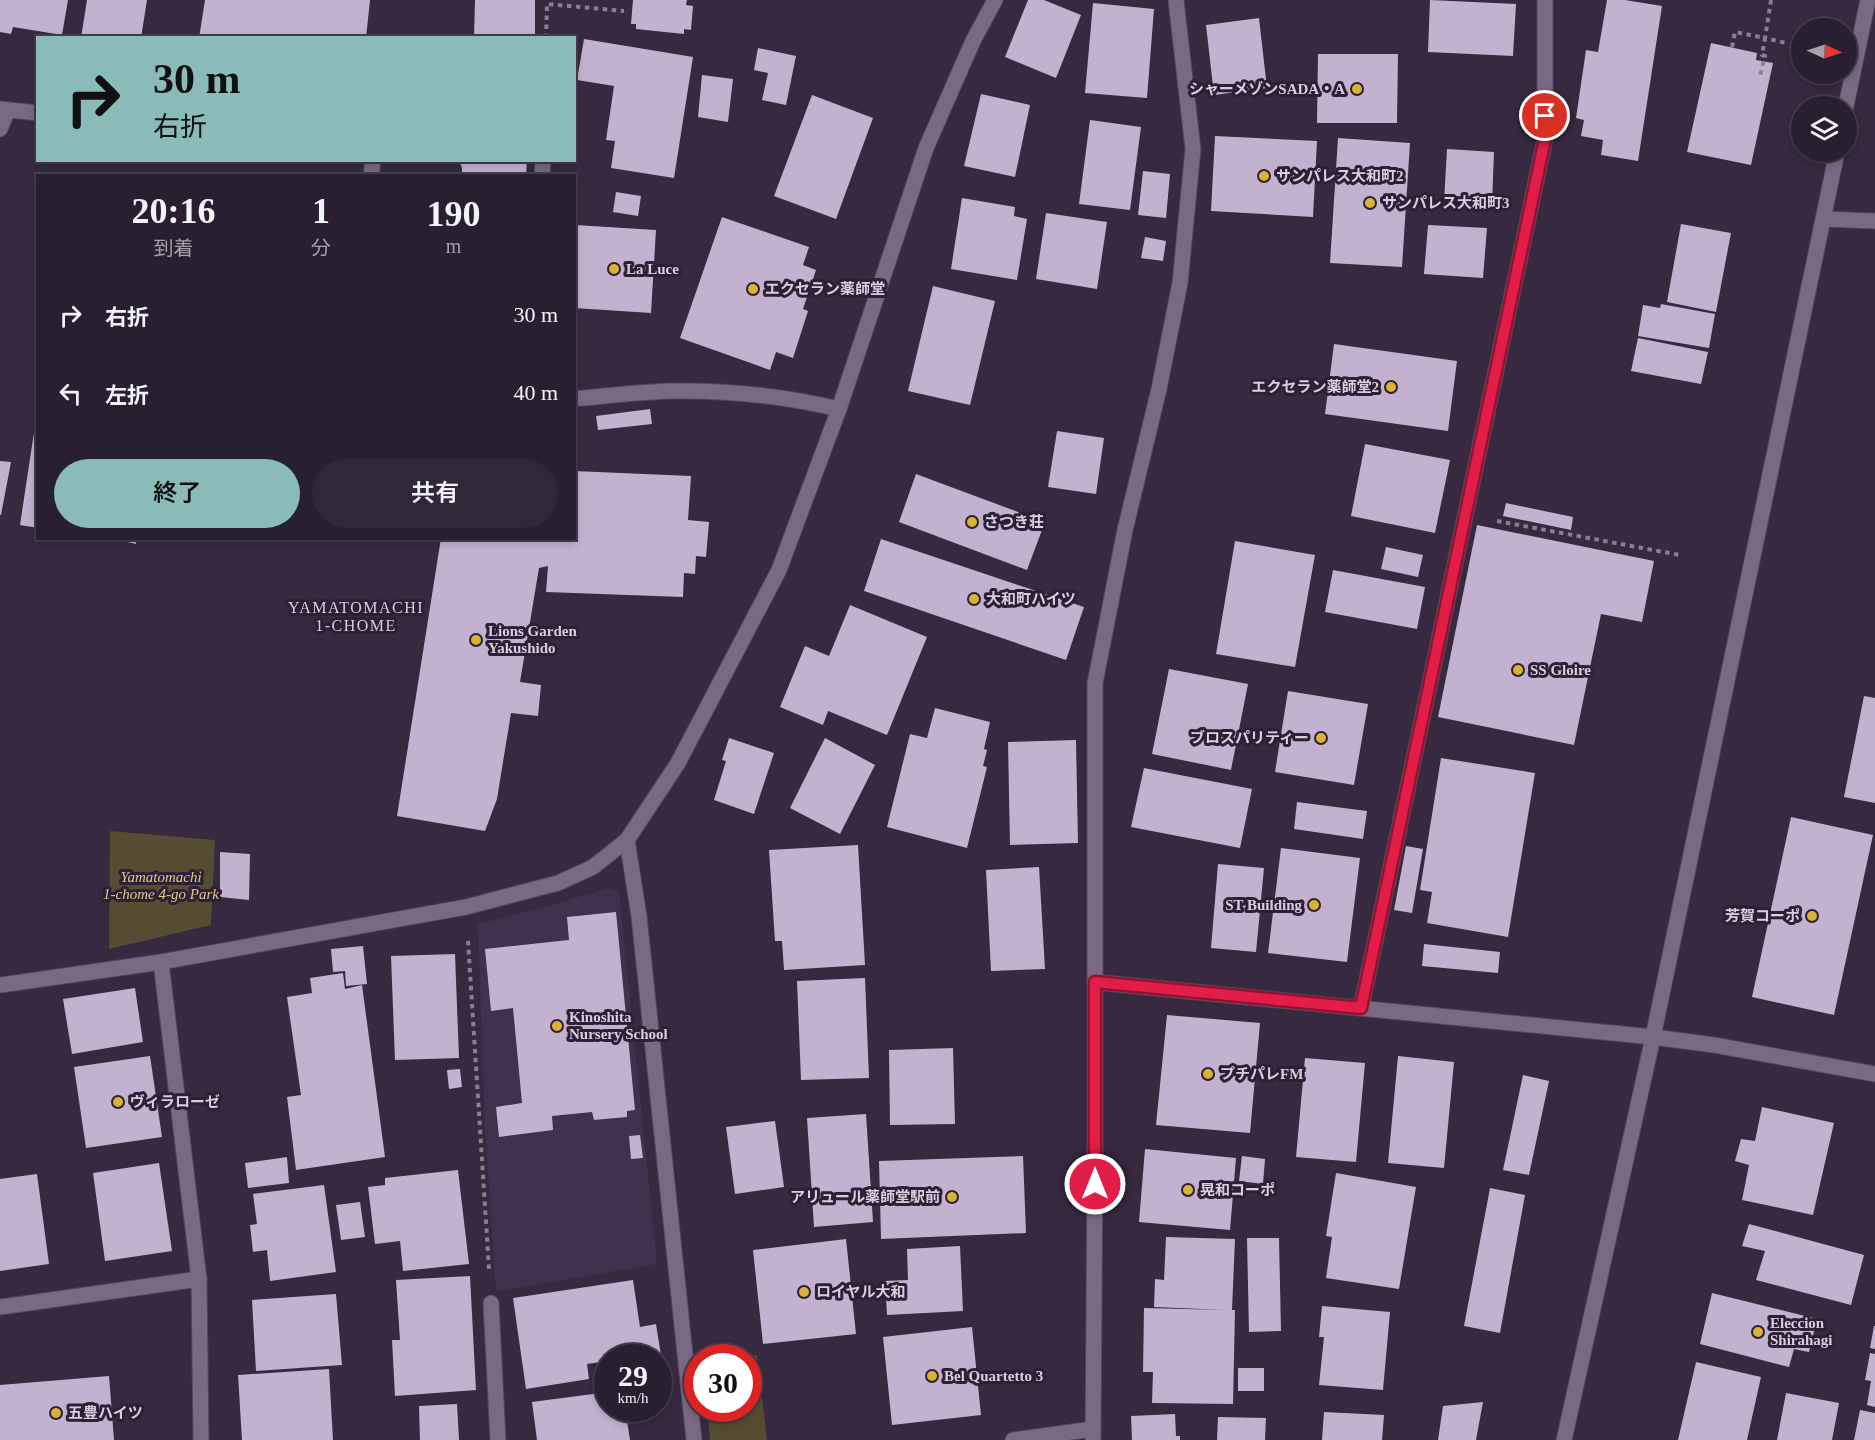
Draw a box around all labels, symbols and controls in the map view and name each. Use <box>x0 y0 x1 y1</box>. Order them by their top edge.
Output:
north arrow <box>1791 18 1857 84</box>
map controls <box>1791 18 1857 162</box>
text: 30 m <box>153 56 241 102</box>
icon: right <box>54 60 132 138</box>
place label: シャーメゾンSADA・A <box>1189 81 1345 97</box>
marker: シャーメゾンSADA・A <box>1350 82 1364 96</box>
pin <box>1519 90 1570 141</box>
button: layers <box>1791 96 1857 162</box>
icon: arrive <box>1528 99 1561 132</box>
text: 右折 <box>153 112 207 142</box>
place label: サンパレス大和町2 <box>1276 168 1404 184</box>
marker: サンパレス大和町2 <box>1257 169 1271 183</box>
text: 20:16 <box>132 191 216 231</box>
text: 1 <box>312 191 330 231</box>
text: 190 <box>427 194 481 234</box>
place label: サンパレス大和町3 <box>1382 195 1510 211</box>
marker: サンパレス大和町3 <box>1363 196 1377 210</box>
text: m <box>446 235 461 257</box>
text: 到着 <box>154 237 194 259</box>
text: 分 <box>311 237 331 259</box>
place label: La Luce <box>626 261 679 277</box>
marker: La Luce <box>607 262 621 276</box>
place label: エクセラン薬師堂 <box>765 281 885 297</box>
marker: エクセラン薬師堂 <box>746 282 760 296</box>
icon: right <box>54 299 87 332</box>
text: 30 m <box>513 302 558 327</box>
text: 右折 <box>105 305 149 330</box>
icon: left <box>54 377 87 410</box>
place label: エクセラン薬師堂2 <box>1251 379 1379 395</box>
text: 40 m <box>513 380 558 405</box>
marker: エクセラン薬師堂2 <box>1384 380 1398 394</box>
text: 左折 <box>105 383 149 408</box>
button: 終了 <box>54 459 300 528</box>
button: 共有 <box>312 459 558 528</box>
place label: さつき荘 <box>984 514 1044 530</box>
marker: さつき荘 <box>965 515 979 529</box>
place label: 大和町ハイツ <box>986 591 1076 607</box>
marker: 大和町ハイツ <box>967 592 981 606</box>
district label: YAMATOMACHI 1-CHOME <box>288 599 424 634</box>
place label: Lions Garden Yakushido <box>488 623 577 656</box>
marker: Lions Garden Yakushido <box>469 633 483 647</box>
place label: SS Gloire <box>1530 662 1591 678</box>
marker: SS Gloire <box>1511 663 1525 677</box>
place label: ブロスパリティー <box>1190 729 1309 746</box>
marker: ブロスパリティー <box>1314 731 1328 745</box>
park label: Yamatomachi 1-chome 4-go Park <box>103 869 219 902</box>
place label: ST Building <box>1225 897 1302 913</box>
marker: ST Building <box>1307 898 1321 912</box>
place label: 芳賀コーポ <box>1725 908 1800 924</box>
marker: 芳賀コーポ <box>1805 909 1819 923</box>
place label: Kinoshita Nursery School <box>569 1009 668 1042</box>
marker: Kinoshita Nursery School <box>550 1019 564 1033</box>
place label: プチパレFM <box>1220 1066 1303 1082</box>
marker: プチパレFM <box>1201 1067 1215 1081</box>
place label: ヴィラローゼ <box>130 1094 220 1110</box>
marker: ヴィラローゼ <box>111 1095 125 1109</box>
position arrow <box>1063 1152 1127 1216</box>
place label: 晃和コーポ <box>1200 1182 1275 1198</box>
marker: 晃和コーポ <box>1181 1183 1195 1197</box>
place label: アリュール薬師堂駅前 <box>790 1188 940 1205</box>
marker: アリュール薬師堂駅前 <box>945 1190 959 1204</box>
place label: ロイヤル大和 <box>816 1284 906 1300</box>
marker: ロイヤル大和 <box>797 1285 811 1299</box>
place label: Eleccion Shirahagi <box>1770 1315 1833 1348</box>
marker: Eleccion Shirahagi <box>1751 1325 1765 1339</box>
speed limit sign: 30 <box>684 1344 762 1422</box>
text: 29 <box>618 1359 648 1392</box>
place label: Bel Quartetto 3 <box>944 1368 1043 1384</box>
marker: Bel Quartetto 3 <box>925 1369 939 1383</box>
text: km/h <box>618 1390 648 1406</box>
place label: 五豊ハイツ <box>68 1405 143 1421</box>
marker: 五豊ハイツ <box>49 1406 63 1420</box>

